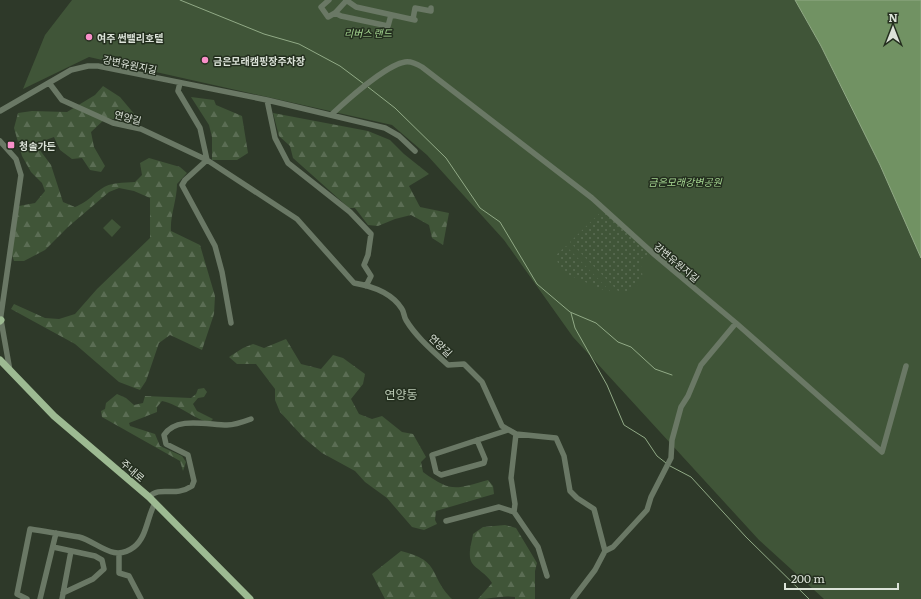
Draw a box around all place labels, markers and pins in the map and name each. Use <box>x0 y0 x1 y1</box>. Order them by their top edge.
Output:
place label: 여주 썬밸리호텔 <box>97 30 163 45</box>
marker: 여주 썬밸리호텔 <box>84 32 94 42</box>
place label: 금은모래캠핑장주차장 <box>213 53 305 68</box>
marker: 금은모래캠핑장주차장 <box>200 55 210 65</box>
place label: 청솔가든 <box>19 138 56 153</box>
marker: 청솔가든 <box>6 140 16 150</box>

